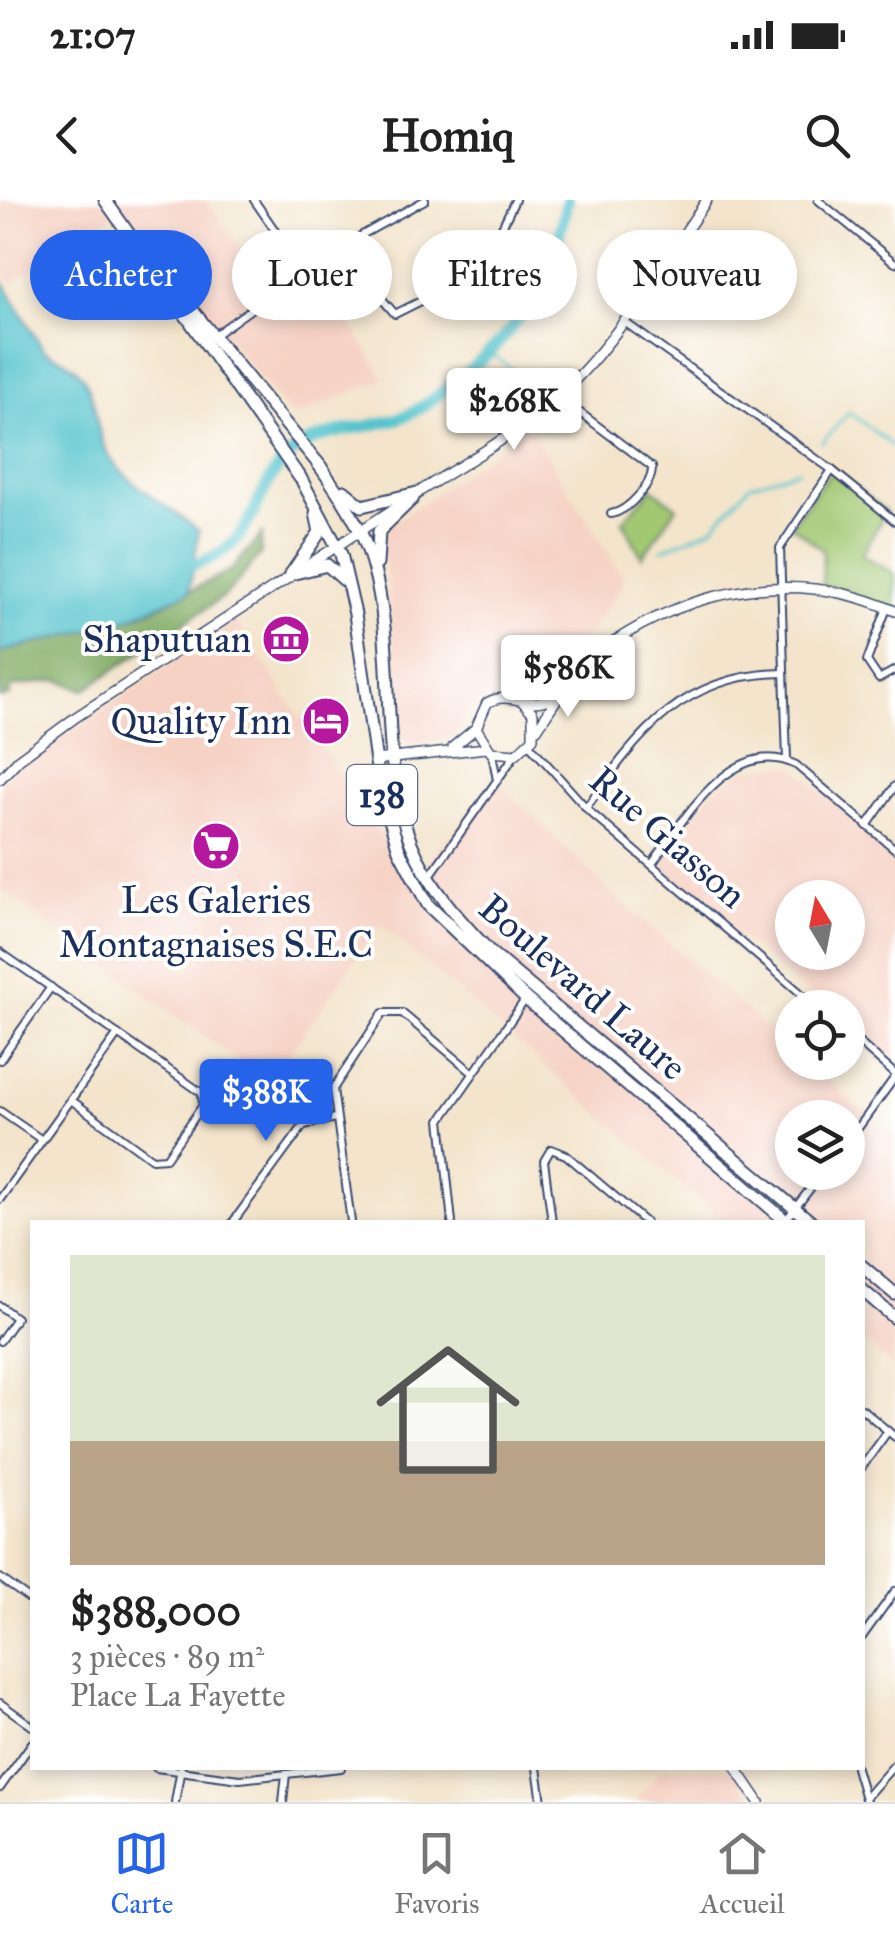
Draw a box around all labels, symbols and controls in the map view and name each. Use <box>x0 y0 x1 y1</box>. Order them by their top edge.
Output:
text: 21:07 <box>50 12 136 58</box>
icon: back <box>40 108 95 163</box>
text: Homiq <box>381 108 514 163</box>
icon: search <box>800 108 855 163</box>
chip: Acheter <box>30 230 212 320</box>
chip: Louer <box>232 230 392 320</box>
chip: Filtres <box>412 230 577 320</box>
chip: Nouveau <box>597 230 797 320</box>
pin: $268K <box>444 368 584 453</box>
text: $268K <box>468 381 560 420</box>
museum icon: Shaputuan <box>260 613 312 665</box>
place label: Shaputuan <box>82 616 251 662</box>
pin: $586K <box>498 635 638 720</box>
text: $586K <box>523 648 613 687</box>
hotel icon: Quality Inn <box>300 695 352 747</box>
place label: Quality Inn <box>110 698 291 744</box>
street label: Rue Giasson <box>580 756 756 918</box>
road number: 138 <box>347 765 417 825</box>
supermarket icon: Les Galeries Montagnaises S.E.C <box>190 820 242 872</box>
place label: Les Galeries Montagnaises S.E.C <box>59 877 373 967</box>
north arrow <box>775 880 865 970</box>
map controls <box>775 880 865 1190</box>
street label: Boulevard Laure <box>470 884 696 1090</box>
button: locate <box>775 990 865 1080</box>
pin: $388K <box>196 1059 336 1144</box>
text: $388K <box>222 1072 310 1111</box>
button: layers <box>775 1100 865 1190</box>
icon: home <box>358 1320 538 1500</box>
text: $388,000 <box>70 1585 241 1637</box>
text: 3 pièces · 89 m² <box>70 1637 264 1676</box>
text: Place La Fayette <box>70 1676 285 1715</box>
tab: Carte <box>110 1826 173 1921</box>
tab: Favoris <box>394 1826 479 1921</box>
tab: Accueil <box>700 1826 785 1921</box>

